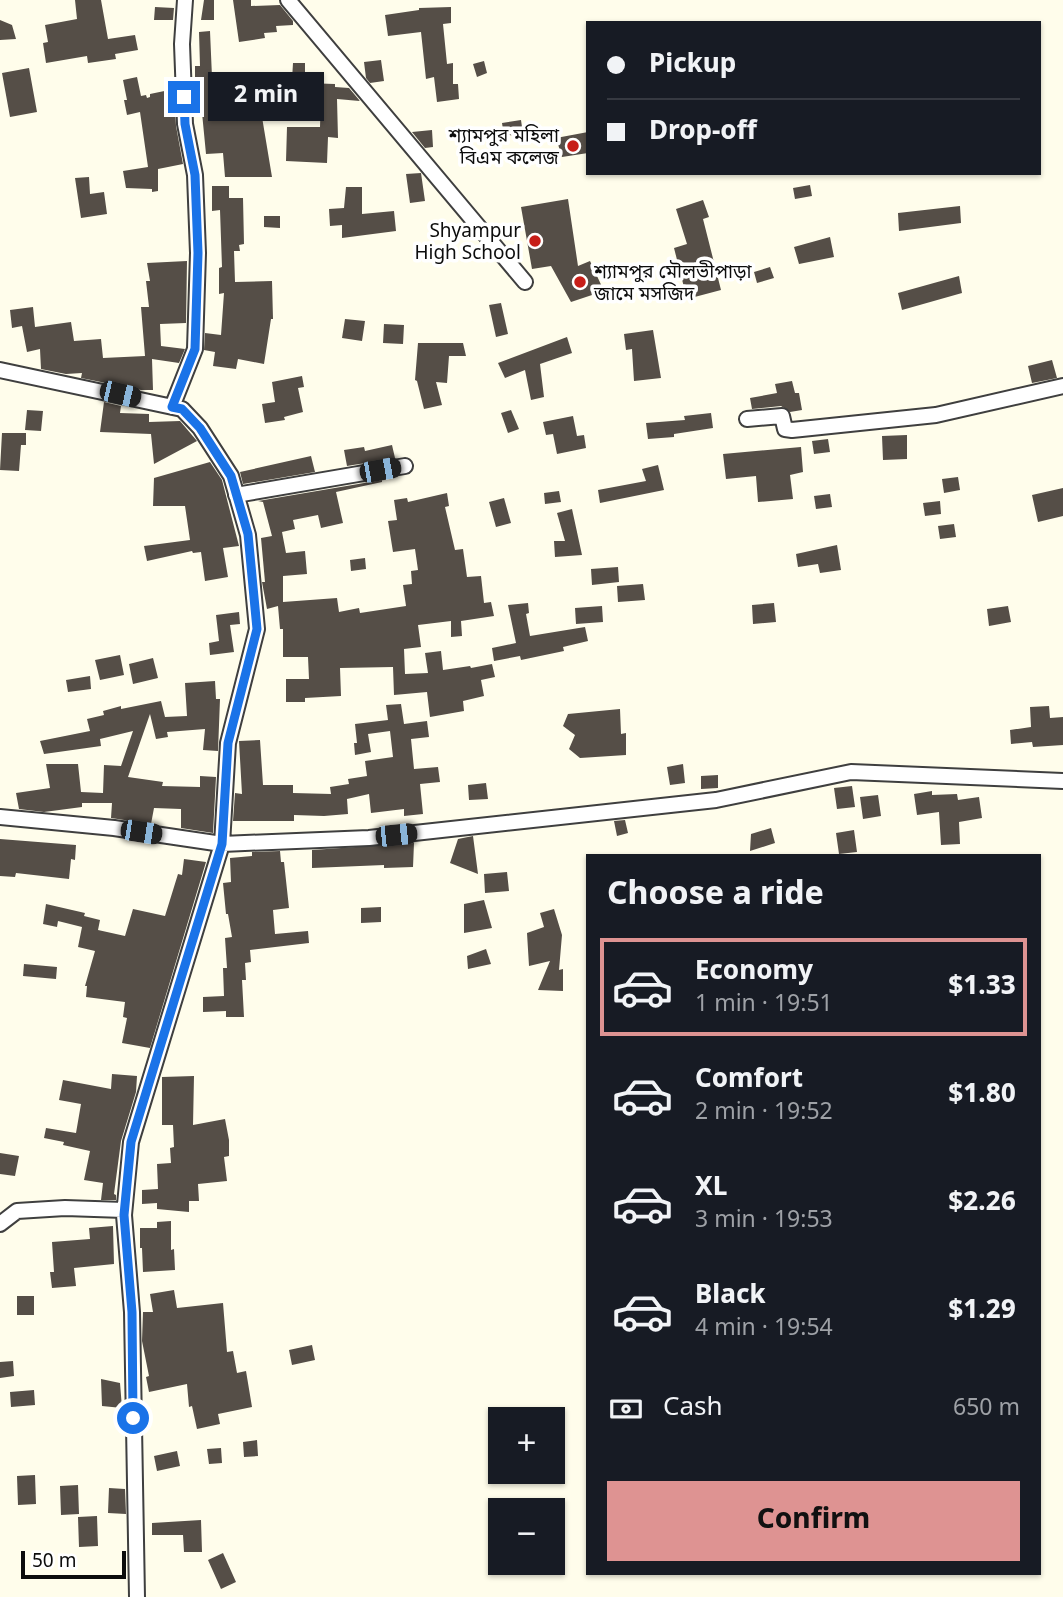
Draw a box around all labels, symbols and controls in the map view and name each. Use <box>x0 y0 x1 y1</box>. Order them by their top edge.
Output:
text: Pickup <box>649 48 736 83</box>
callout: 2 min <box>208 72 324 122</box>
route end <box>168 81 200 113</box>
text: 2 min <box>234 81 298 111</box>
text: Drop-off <box>649 115 757 150</box>
place label: শ্যামপুর মহিলা বিএম কলেজ <box>448 124 560 172</box>
marker: শ্যামপুর মহিলা বিএম কলেজ <box>565 138 581 154</box>
place label: Shyampur High School <box>414 220 521 267</box>
marker: Shyampur High School <box>527 233 543 249</box>
place label: শ্যামপুর মৌলভীপাড়া জামে মসজিদ <box>593 260 753 308</box>
marker: শ্যামপুর মৌলভীপাড়া জামে মসজিদ <box>572 274 588 290</box>
car <box>98 379 143 409</box>
car <box>358 456 403 484</box>
car <box>119 818 164 846</box>
car <box>375 822 418 848</box>
text: Choose a ride <box>607 875 824 917</box>
text: Economy <box>695 955 813 990</box>
icon: car <box>611 956 674 1019</box>
text: $1.33 <box>948 970 1016 1005</box>
text: 1 min · 19:51 <box>695 990 833 1020</box>
text: Comfort <box>695 1063 803 1098</box>
icon: car <box>611 1064 674 1127</box>
text: $1.80 <box>948 1078 1016 1113</box>
text: 2 min · 19:52 <box>695 1098 833 1128</box>
text: XL <box>695 1171 727 1206</box>
icon: car <box>611 1172 674 1235</box>
text: $2.26 <box>948 1186 1016 1221</box>
text: 3 min · 19:53 <box>695 1206 833 1236</box>
text: Black <box>695 1279 766 1314</box>
icon: car <box>611 1280 674 1343</box>
text: $1.29 <box>948 1294 1016 1329</box>
text: 4 min · 19:54 <box>695 1314 833 1344</box>
icon: cash <box>607 1390 645 1428</box>
text: Cash <box>663 1391 723 1426</box>
text: 650 m <box>953 1394 1020 1424</box>
route start <box>117 1402 149 1434</box>
map controls <box>488 1407 565 1575</box>
button: + <box>488 1407 565 1484</box>
button: Confirm <box>607 1481 1020 1561</box>
button: − <box>488 1498 565 1575</box>
scale bar <box>21 1548 126 1580</box>
text: 50 m <box>32 1550 76 1575</box>

